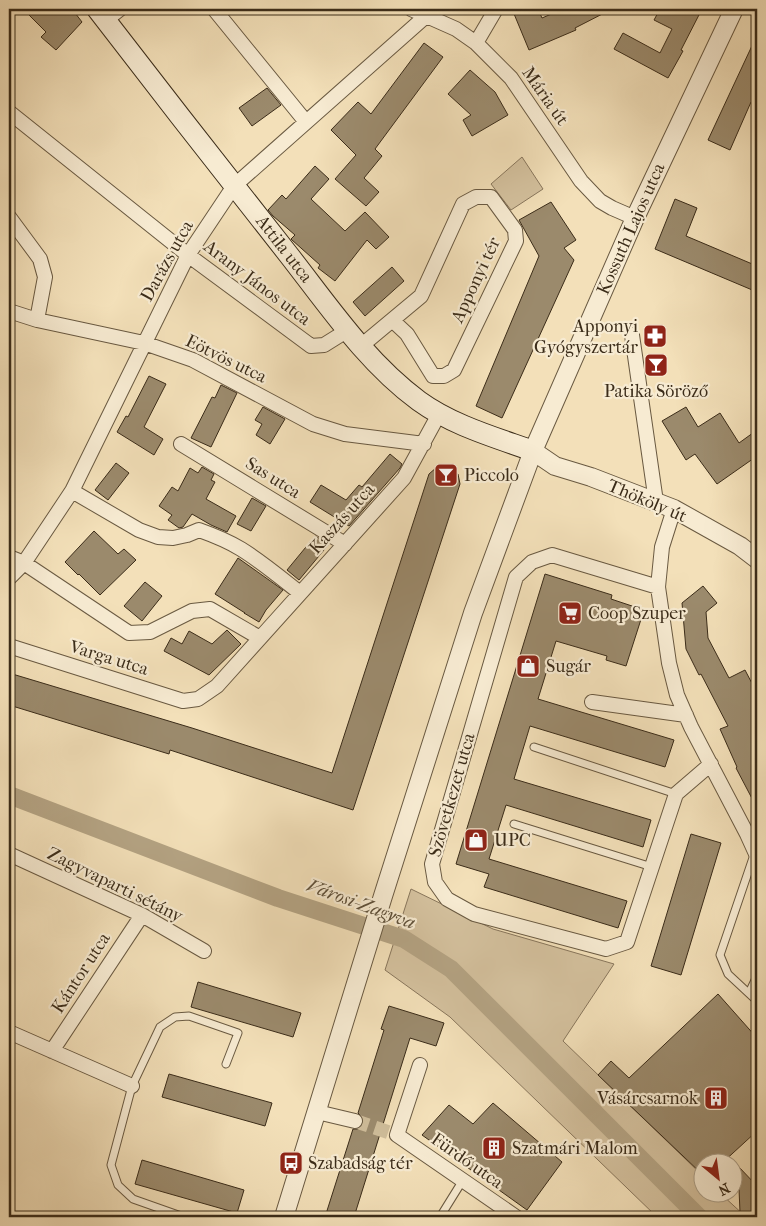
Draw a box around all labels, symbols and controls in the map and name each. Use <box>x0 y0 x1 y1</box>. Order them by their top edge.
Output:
street label: Mária út <box>517 63 573 130</box>
street label: Kossuth Lajos utca <box>593 159 670 298</box>
street label: Attila utca <box>251 210 317 287</box>
street label: Darázs utca <box>136 216 198 305</box>
street label: Apponyi tér <box>447 234 505 327</box>
street label: Arany János utca <box>199 235 315 330</box>
place label: Apponyi Gyógyszertár <box>534 316 639 358</box>
pharmacy icon: Apponyi Gyógyszertár <box>642 323 668 349</box>
street label: Eötvös utca <box>182 330 271 388</box>
bar icon: Patika Söröző <box>643 352 669 378</box>
place label: Patika Söröző <box>604 381 708 402</box>
street label: Sas utca <box>242 453 305 503</box>
bar icon: Piccolo <box>433 462 459 488</box>
place label: Piccolo <box>464 465 519 486</box>
street label: Thököly út <box>604 475 690 527</box>
street label: Kaszás utca <box>305 479 380 559</box>
supermarket icon: Coop Szuper <box>557 600 583 626</box>
place label: Coop Szuper <box>588 603 686 624</box>
street label: Varga utca <box>66 636 151 680</box>
shop icon: Sugár <box>515 653 541 679</box>
place label: Sugár <box>546 656 591 677</box>
street label: Szövetkezet utca <box>424 730 480 859</box>
shop icon: UPC <box>463 827 489 853</box>
place label: UPC <box>494 830 531 851</box>
street label: Zagyvaparti sétány <box>44 843 187 928</box>
water label: Városi-Zagyva <box>304 874 418 934</box>
street label: Kántor utca <box>47 928 115 1017</box>
building icon: Vásárcsarnok <box>703 1085 729 1111</box>
place label: Vásárcsarnok <box>596 1088 699 1109</box>
street label: Fürdő utca <box>427 1129 508 1194</box>
building icon: Szatmári Malom <box>481 1135 507 1161</box>
place label: Szatmári Malom <box>512 1138 638 1159</box>
bus stop icon: Szabadság tér <box>278 1150 304 1176</box>
place label: Szabadság tér <box>308 1153 413 1174</box>
north arrow <box>694 1154 744 1204</box>
text: N <box>715 1179 733 1199</box>

